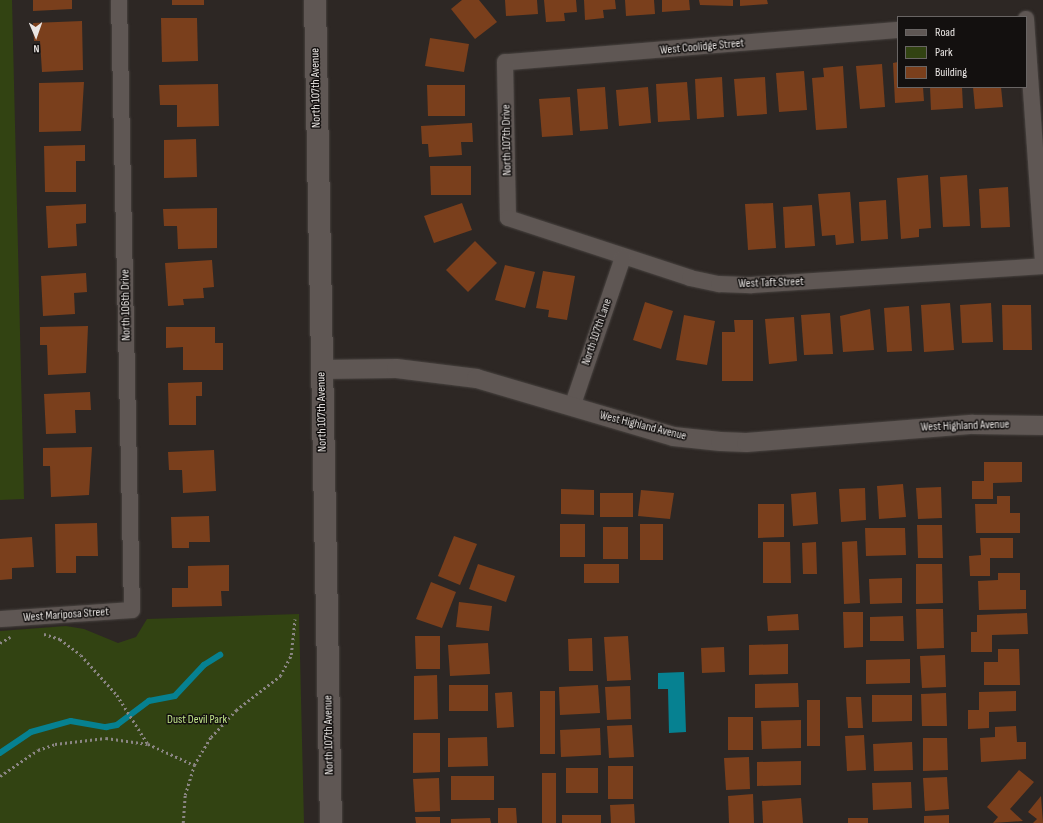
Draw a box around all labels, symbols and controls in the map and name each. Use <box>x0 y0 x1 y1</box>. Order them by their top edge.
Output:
north arrow <box>16 16 56 56</box>
legend <box>897 16 1027 88</box>
text: Road <box>935 25 955 40</box>
street label: West Coolidge Street <box>659 36 745 58</box>
text: N <box>33 42 40 55</box>
text: Park <box>935 45 953 60</box>
street label: North 107th Avenue <box>308 48 324 128</box>
text: Building <box>935 65 967 80</box>
street label: North 107th Drive <box>499 104 515 176</box>
street label: North 106th Drive <box>118 269 134 341</box>
street label: West Taft Street <box>738 275 804 291</box>
street label: North 107th Lane <box>579 297 615 367</box>
street label: North 107th Avenue <box>314 372 330 452</box>
street label: West Highland Avenue <box>598 408 688 444</box>
street label: West Highland Avenue <box>920 417 1010 435</box>
street label: West Mariposa Street <box>23 605 109 625</box>
street label: North 107th Avenue <box>321 695 337 775</box>
park label: Dust Devil Park <box>167 713 227 727</box>

